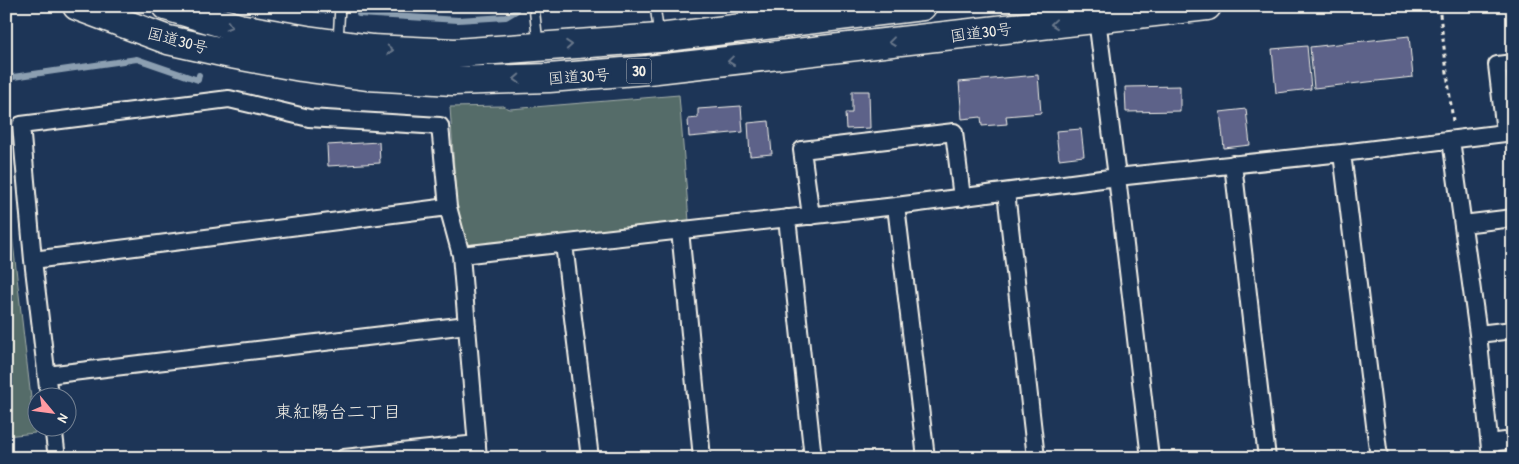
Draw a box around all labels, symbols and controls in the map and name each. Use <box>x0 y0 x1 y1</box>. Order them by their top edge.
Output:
street label: 国道30号 <box>949 17 1013 47</box>
one-way arrow <box>1050 18 1058 29</box>
one-way arrow <box>225 20 233 30</box>
street label: 国道30号 <box>145 21 211 59</box>
one-way arrow <box>888 36 896 47</box>
one-way arrow <box>566 39 574 50</box>
one-way arrow <box>386 44 394 55</box>
one-way arrow <box>727 55 735 66</box>
road number: 30 <box>626 58 652 84</box>
street label: 国道30号 <box>547 63 611 89</box>
one-way arrow <box>513 74 521 85</box>
north arrow <box>28 386 78 436</box>
district label: 東紅陽台二丁目 <box>275 399 401 424</box>
text: N <box>53 411 74 427</box>

